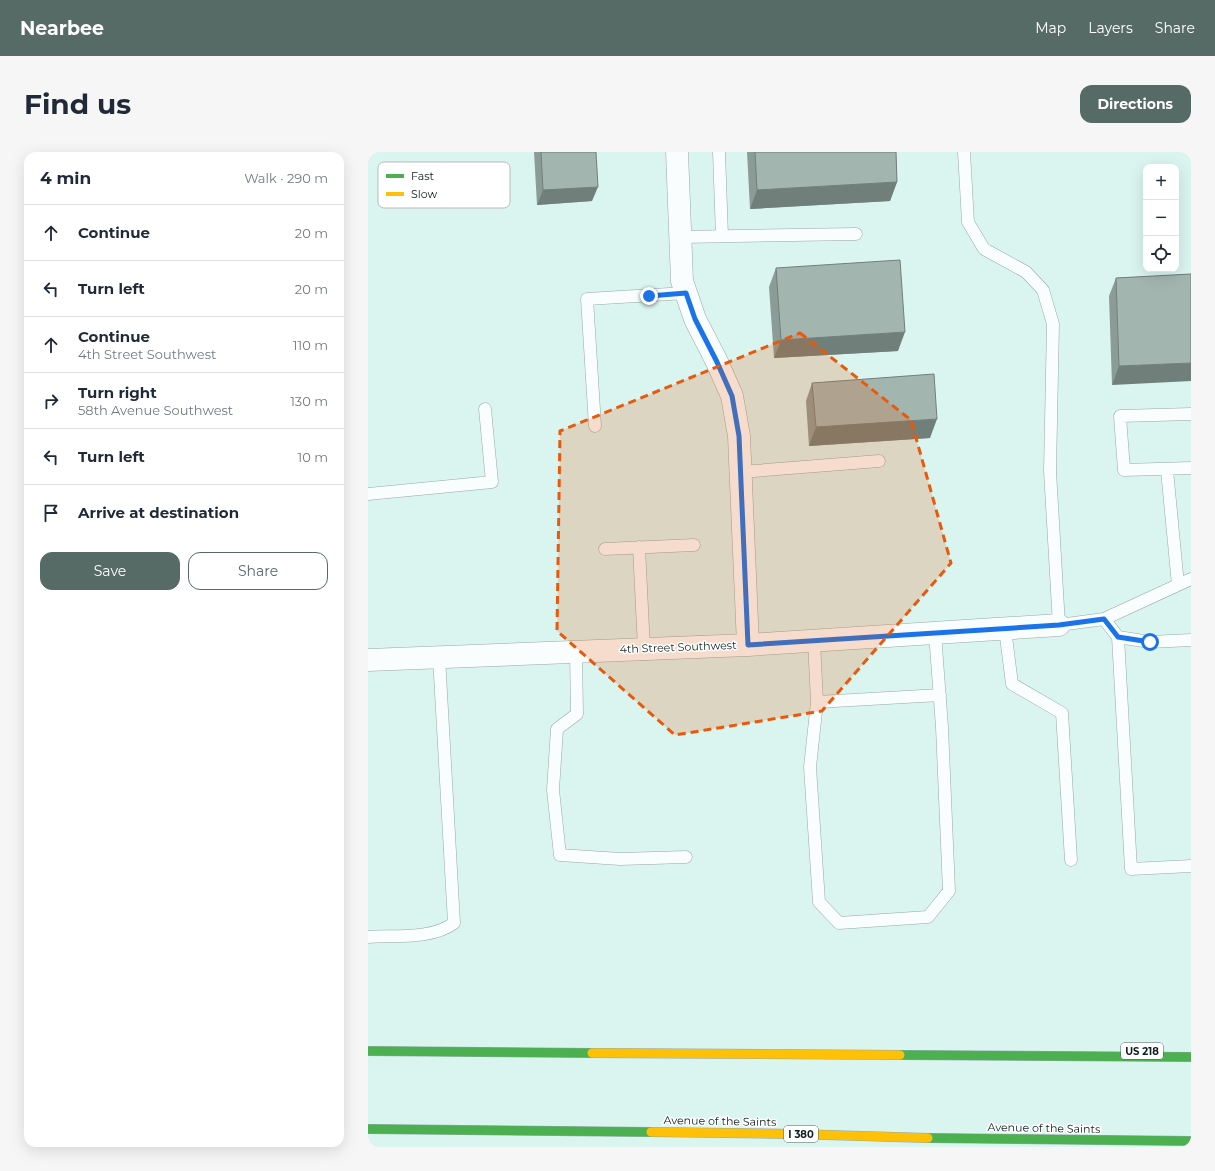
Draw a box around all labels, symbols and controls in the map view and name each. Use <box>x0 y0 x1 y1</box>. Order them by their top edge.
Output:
text: Nearbee <box>20 17 104 40</box>
text: Map <box>1035 19 1066 37</box>
text: Layers <box>1088 19 1133 37</box>
text: Share <box>1155 19 1195 37</box>
button: Directions <box>1080 85 1191 123</box>
text: Find us <box>24 87 131 121</box>
legend <box>378 162 510 208</box>
map controls <box>1143 164 1179 272</box>
button: + <box>1143 164 1179 200</box>
text: 4 min <box>40 168 91 188</box>
text: Fast <box>411 169 435 183</box>
text: Walk · 290 m <box>244 170 328 186</box>
text: Slow <box>411 187 437 201</box>
button: − <box>1143 200 1179 236</box>
icon: ahead <box>40 222 62 244</box>
text: Continue <box>78 223 150 242</box>
text: 20 m <box>295 225 328 241</box>
button: locate <box>1143 236 1179 272</box>
icon: left <box>40 278 62 300</box>
text: Turn left <box>78 279 145 298</box>
text: 20 m <box>295 281 328 297</box>
route end <box>640 287 658 305</box>
text: Continue <box>78 327 150 346</box>
icon: ahead <box>40 334 62 356</box>
text: 110 m <box>293 337 328 353</box>
text: 4th Street Southwest <box>78 346 216 362</box>
text: Turn right <box>78 383 157 402</box>
icon: right <box>40 390 62 412</box>
text: 130 m <box>290 393 328 409</box>
text: 58th Avenue Southwest <box>78 402 233 418</box>
icon: left <box>40 446 62 468</box>
text: Turn left <box>78 447 145 466</box>
text: 10 m <box>298 449 328 465</box>
icon: arrive <box>40 502 62 524</box>
text: Arrive at destination <box>78 503 239 522</box>
button: Save <box>40 552 180 590</box>
button: Share <box>188 552 328 590</box>
route start <box>1141 633 1159 651</box>
street label: 4th Street Southwest <box>619 638 737 656</box>
road number: US 218 <box>1121 1043 1163 1059</box>
street label: Avenue of the Saints <box>663 1113 777 1129</box>
street label: Avenue of the Saints <box>987 1120 1101 1136</box>
road number: I 380 <box>784 1126 818 1142</box>

